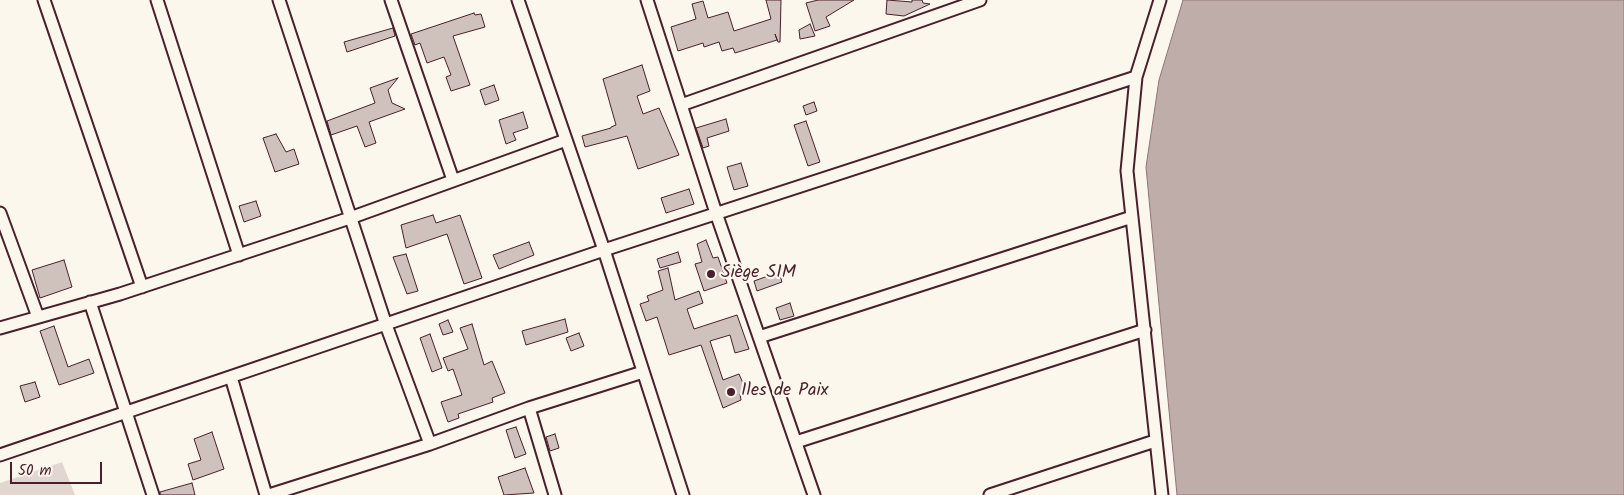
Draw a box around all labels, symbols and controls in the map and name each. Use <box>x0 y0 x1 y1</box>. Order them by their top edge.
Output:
place label: Siège SIM <box>721 263 796 285</box>
marker: Siège SIM <box>705 268 717 280</box>
place label: Iles de Paix <box>741 381 828 403</box>
marker: Iles de Paix <box>725 386 737 398</box>
scale bar <box>12 452 105 484</box>
text: 50 m <box>18 459 52 483</box>

